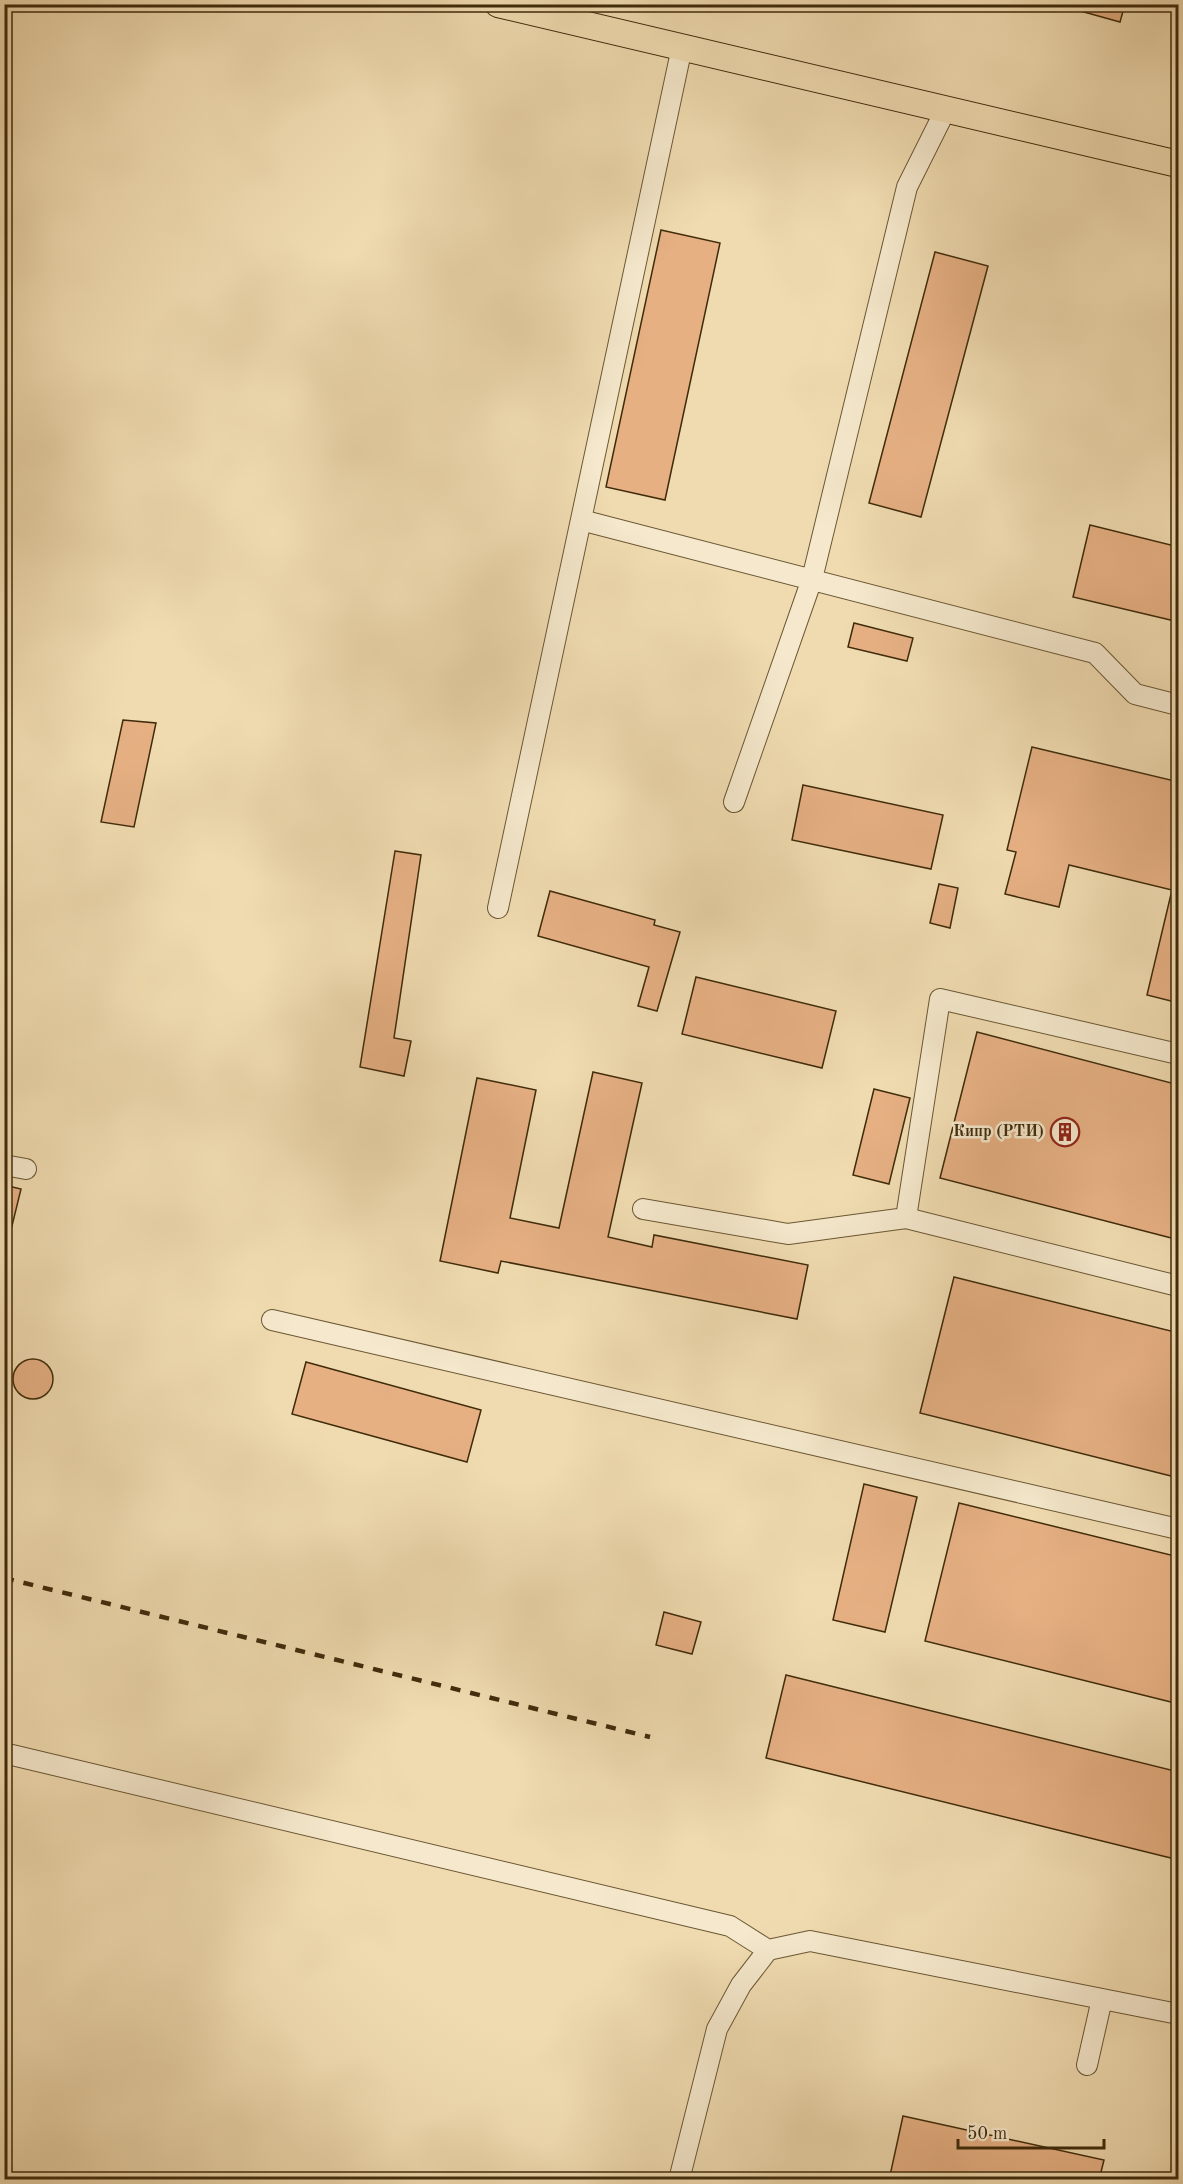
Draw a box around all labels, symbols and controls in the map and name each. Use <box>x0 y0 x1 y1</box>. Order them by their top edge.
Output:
building icon: Кипр (РТИ) <box>1049 1116 1081 1148</box>
place label: Кипр (РТИ) <box>953 1123 1044 1140</box>
scale bar <box>958 2112 1104 2150</box>
text: 50 m <box>967 2125 1007 2143</box>

